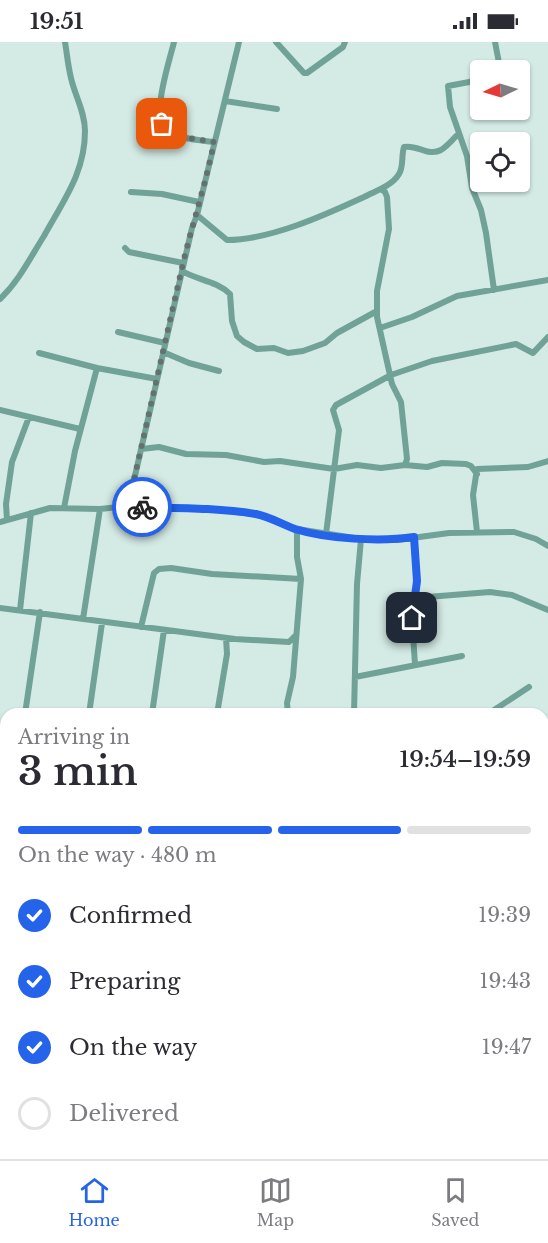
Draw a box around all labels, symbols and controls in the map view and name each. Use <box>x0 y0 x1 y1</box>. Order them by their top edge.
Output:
text: 19:51 <box>30 8 83 35</box>
north arrow <box>470 60 530 120</box>
map controls <box>470 60 530 192</box>
pin <box>136 98 187 149</box>
icon: bag <box>145 107 178 140</box>
button: locate <box>470 132 530 192</box>
courier <box>112 477 172 537</box>
icon: bike <box>126 491 159 524</box>
pin <box>386 592 437 643</box>
icon: home <box>395 601 428 634</box>
text: Arriving in <box>18 725 130 749</box>
text: 19:54–19:59 <box>400 746 531 773</box>
text: 3 min <box>18 747 138 796</box>
text: On the way · 480 m <box>18 843 217 867</box>
icon: check <box>18 899 51 932</box>
text: Confirmed <box>69 902 192 929</box>
text: 19:39 <box>478 903 531 927</box>
icon: check <box>18 965 51 998</box>
text: Preparing <box>69 968 180 995</box>
text: 19:43 <box>480 969 531 993</box>
icon: check <box>18 1031 51 1064</box>
text: On the way <box>69 1034 197 1061</box>
text: 19:47 <box>482 1035 531 1059</box>
text: Delivered <box>69 1100 179 1127</box>
tab: Home <box>69 1174 120 1230</box>
tab: Map <box>257 1174 294 1230</box>
tab: Saved <box>431 1174 479 1230</box>

